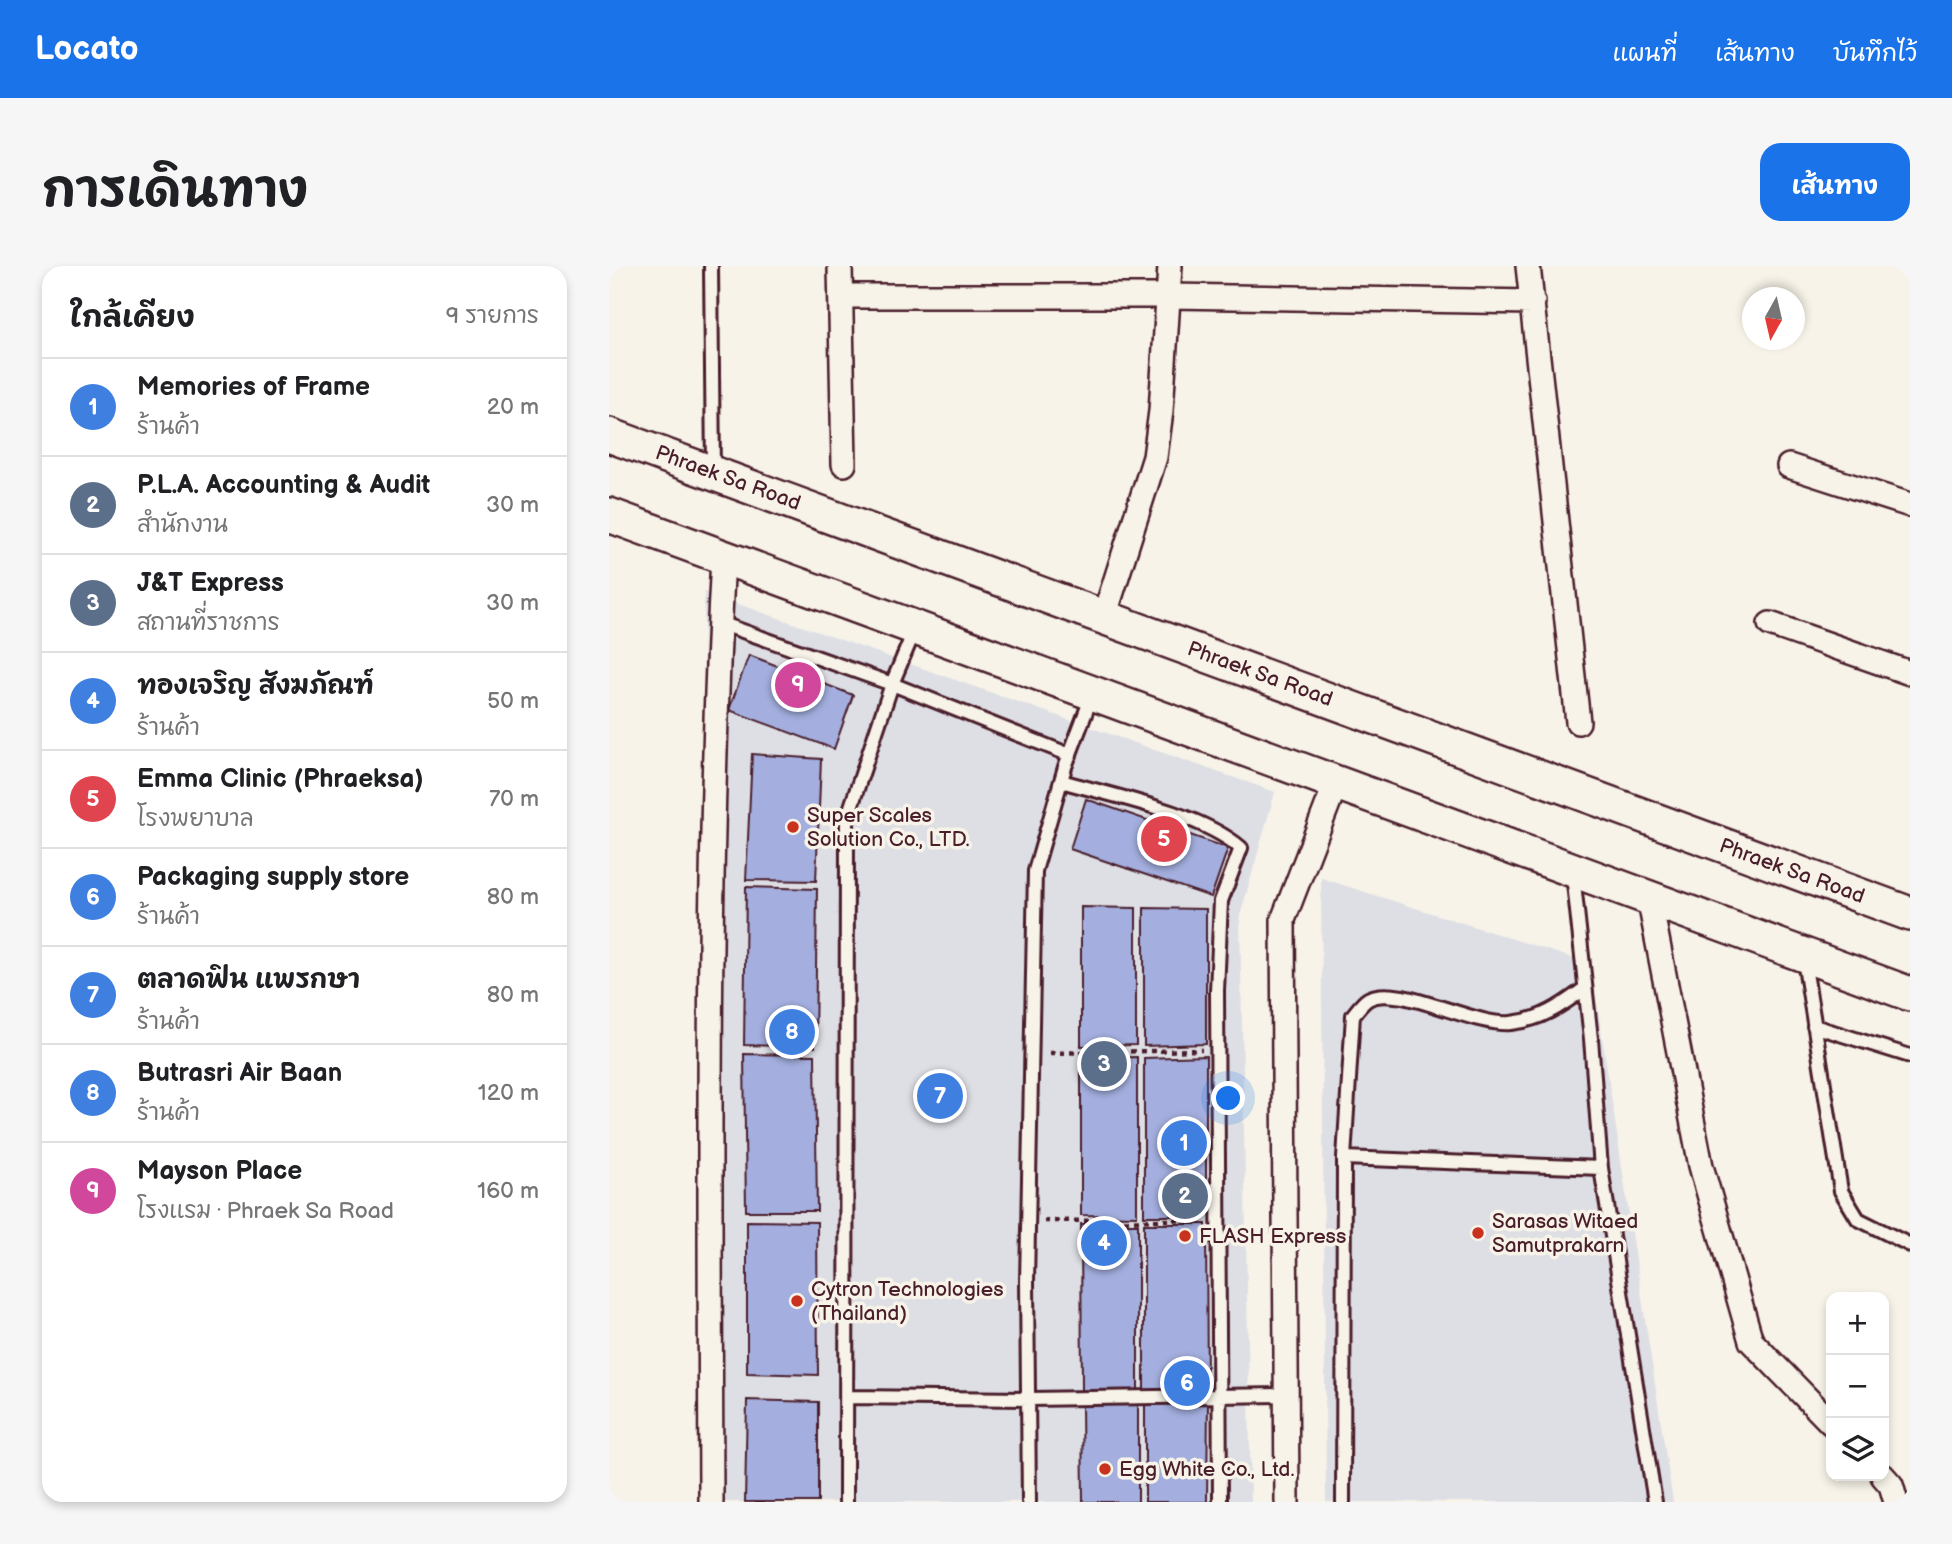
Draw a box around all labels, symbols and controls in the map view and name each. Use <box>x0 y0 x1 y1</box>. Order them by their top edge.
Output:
text: Locato <box>35 29 139 69</box>
text: แผนที่ <box>1612 39 1677 68</box>
text: เส้นทาง <box>1715 39 1795 68</box>
text: บันทึกไว้ <box>1833 39 1917 68</box>
button: เส้นทาง <box>1760 143 1910 221</box>
text: การเดินทาง <box>42 162 308 221</box>
north arrow <box>1742 287 1805 350</box>
text: ใกล้เคียง <box>70 300 195 336</box>
text: 9 รายการ <box>446 302 539 330</box>
text: Memories of Frame <box>137 372 370 403</box>
text: 1 <box>88 393 98 421</box>
text: 20 m <box>487 393 539 421</box>
text: ร้านค้า <box>137 413 200 441</box>
street label: Phraek Sa Road <box>652 440 804 516</box>
text: P.L.A. Accounting & Audit <box>137 470 430 501</box>
text: 2 <box>86 491 100 519</box>
text: 30 m <box>486 491 539 519</box>
text: สำนักงาน <box>137 511 228 539</box>
text: J&T Express <box>137 568 284 599</box>
text: 3 <box>86 589 100 617</box>
text: 30 m <box>486 589 539 617</box>
text: สถานที่ราชการ <box>137 609 280 637</box>
street label: Phraek Sa Road <box>1184 636 1336 712</box>
pin: 9 <box>775 659 821 711</box>
text: ทองเจริญ สังฆภัณฑ์ <box>137 671 374 702</box>
text: 4 <box>86 687 100 715</box>
text: 50 m <box>487 687 539 715</box>
text: ร้านค้า <box>137 714 200 742</box>
text: Emma Clinic (Phraeksa) <box>137 764 423 795</box>
text: 5 <box>86 785 100 813</box>
text: 70 m <box>489 785 539 813</box>
place label: Super Scales Solution Co., LTD. <box>807 803 970 852</box>
text: โรงพยาบาล <box>137 805 254 833</box>
pin: 5 <box>1141 813 1187 865</box>
marker: Super Scales Solution Co., LTD. <box>785 819 801 835</box>
street label: Phraek Sa Road <box>1716 833 1868 909</box>
text: Packaging supply store <box>137 862 409 893</box>
text: 6 <box>86 883 100 911</box>
text: 80 m <box>487 883 539 911</box>
text: ร้านค้า <box>137 903 200 931</box>
text: ตลาดฟิน แพรกษา <box>137 965 360 996</box>
text: 7 <box>87 981 99 1009</box>
text: 80 m <box>487 981 539 1009</box>
pin: 8 <box>769 1006 815 1058</box>
text: ร้านค้า <box>137 1008 200 1036</box>
pin: 3 <box>1081 1038 1127 1090</box>
text: Butrasri Air Baan <box>137 1058 342 1089</box>
pin: 7 <box>917 1070 963 1122</box>
text: 8 <box>86 1079 100 1107</box>
text: 120 m <box>478 1079 539 1107</box>
your location <box>1211 1081 1245 1115</box>
text: ร้านค้า <box>137 1099 200 1127</box>
pin: 1 <box>1161 1117 1207 1169</box>
text: Mayson Place <box>137 1156 302 1187</box>
pin: 2 <box>1162 1170 1208 1222</box>
text: 9 <box>86 1177 100 1205</box>
text: 160 m <box>477 1177 539 1205</box>
text: โรงแรม · Phraek Sa Road <box>137 1197 394 1225</box>
place label: Sarasas Witaed Samutprakarn <box>1492 1209 1638 1258</box>
pin: 4 <box>1081 1217 1127 1269</box>
place label: FLASH Express <box>1199 1224 1346 1249</box>
marker: Sarasas Witaed Samutprakarn <box>1470 1225 1486 1241</box>
marker: FLASH Express <box>1177 1228 1193 1244</box>
place label: Cytron Technologies (Thailand) <box>811 1277 1004 1326</box>
map controls <box>1826 1292 1889 1481</box>
button: + <box>1826 1292 1889 1355</box>
marker: Cytron Technologies (Thailand) <box>789 1293 805 1309</box>
button: − <box>1826 1355 1889 1418</box>
pin: 6 <box>1164 1357 1210 1409</box>
button: layers <box>1826 1418 1889 1481</box>
place label: Egg White Co., Ltd. <box>1119 1457 1295 1482</box>
marker: Egg White Co., Ltd. <box>1097 1461 1113 1477</box>

